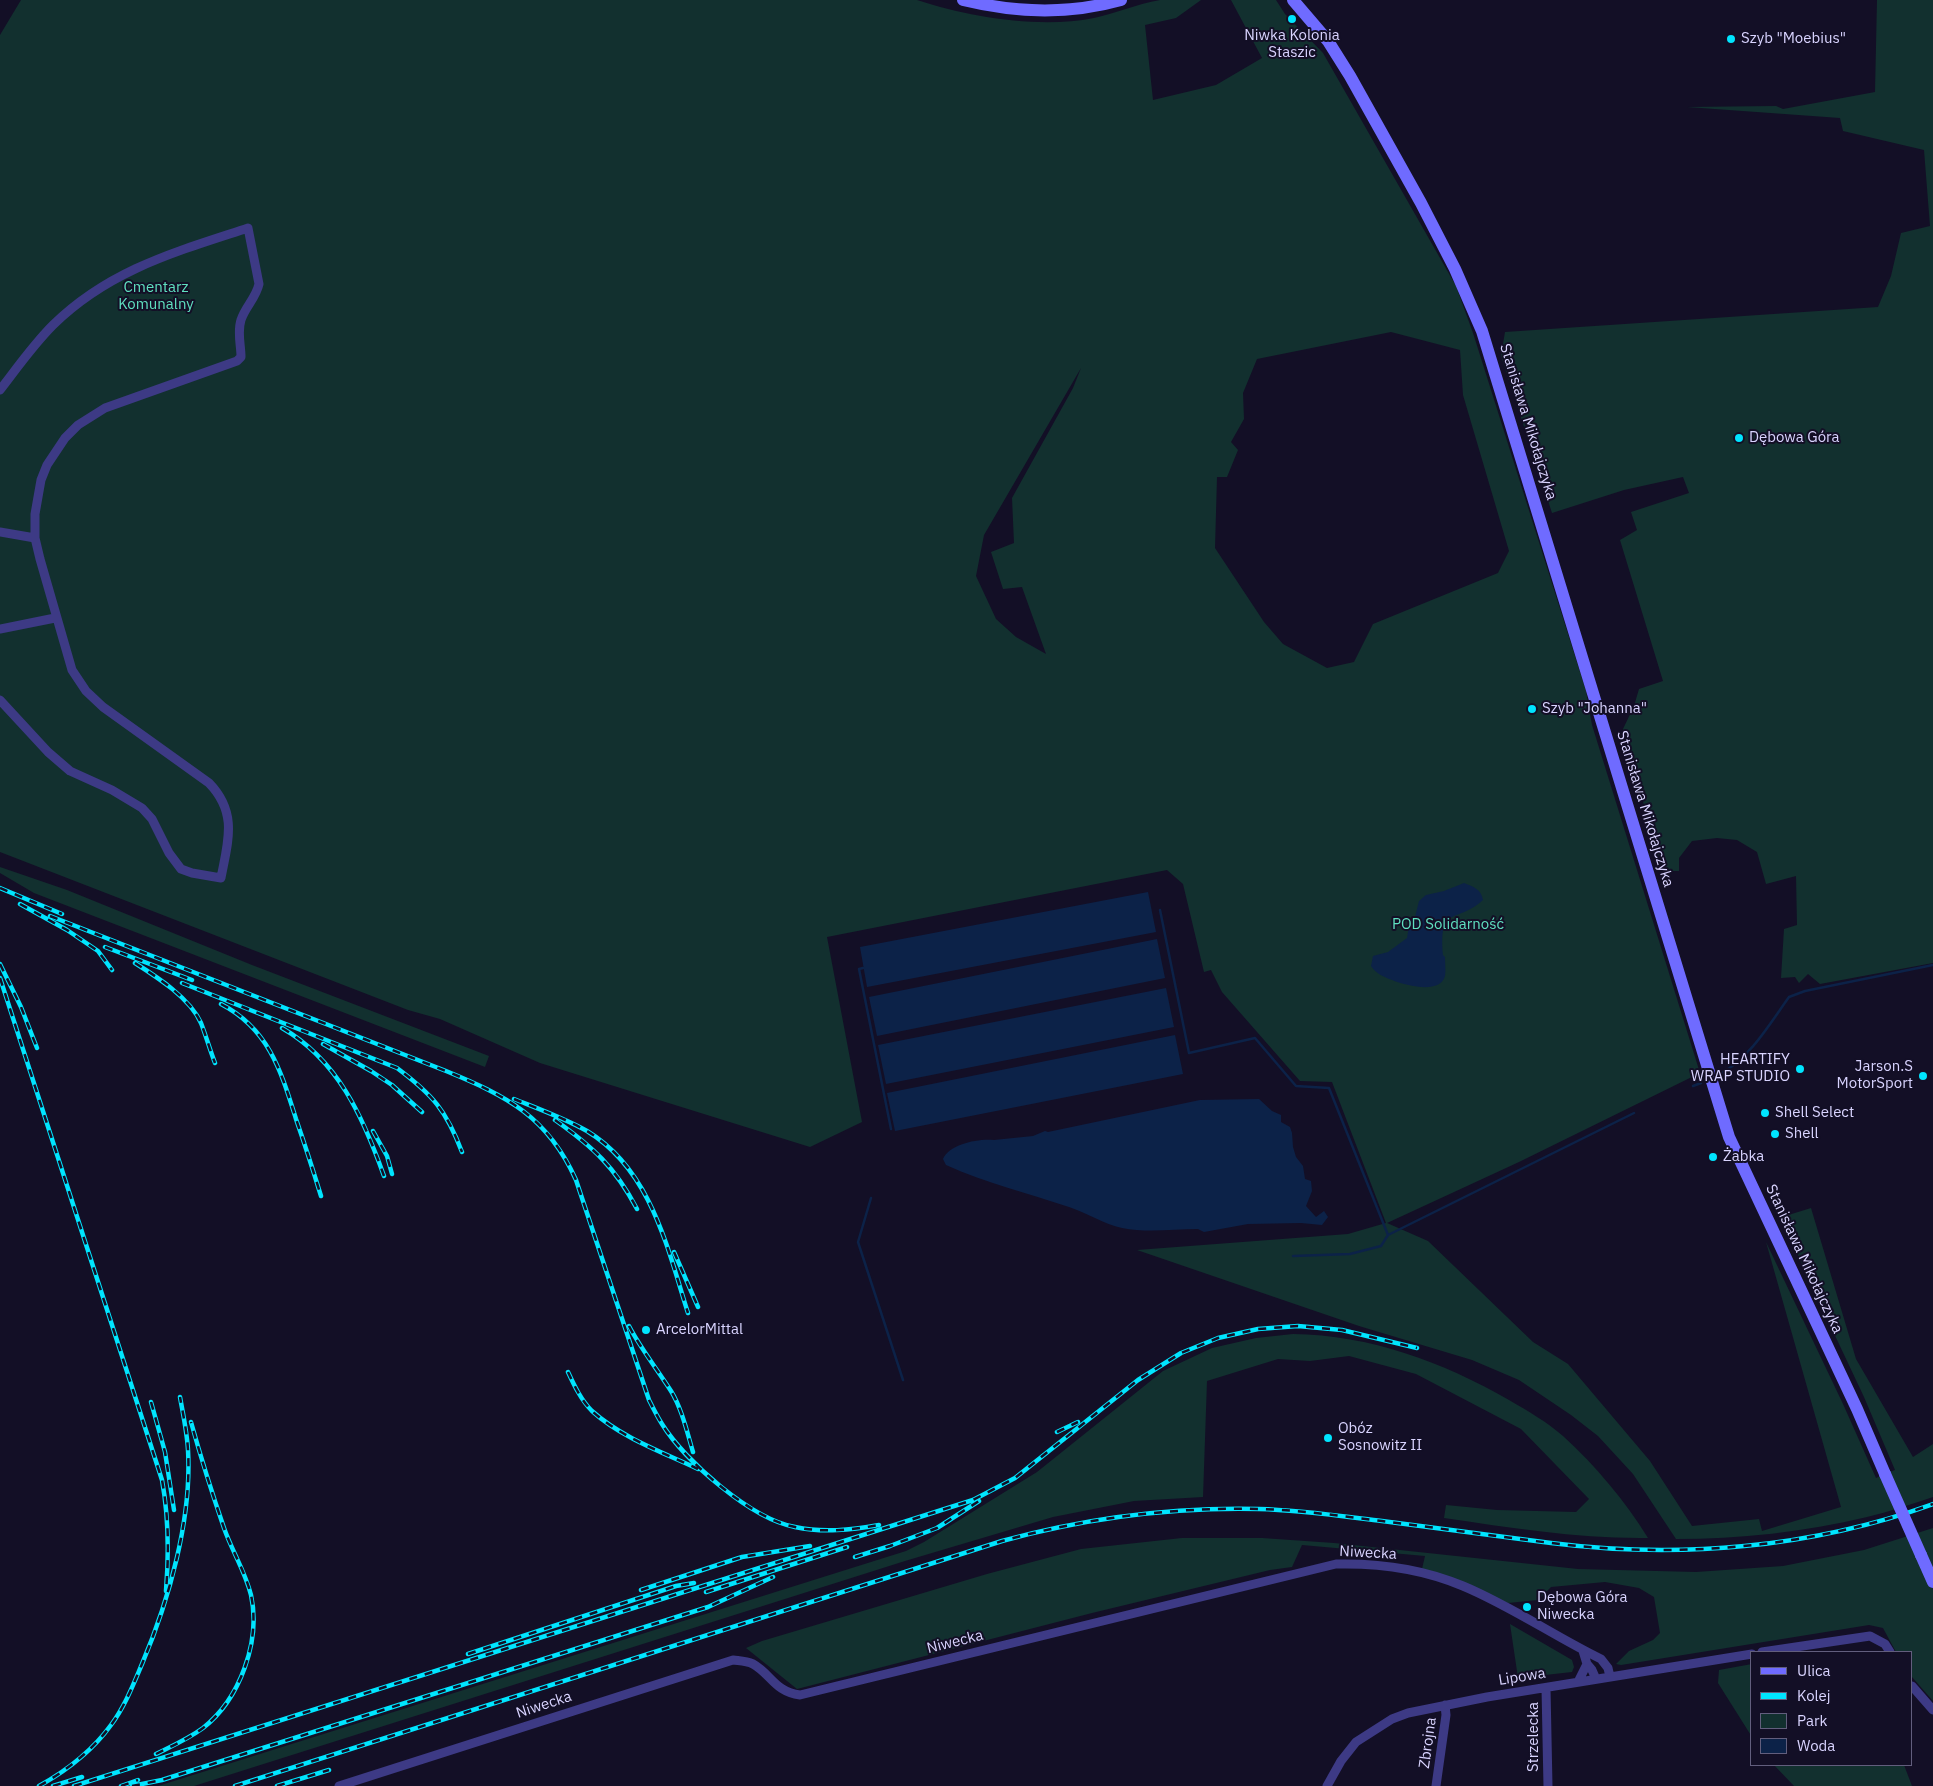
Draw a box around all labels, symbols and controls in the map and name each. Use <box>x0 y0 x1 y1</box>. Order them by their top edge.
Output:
marker: Niwka Kolonia Staszic <box>1286 13 1298 25</box>
place label: Niwka Kolonia Staszic <box>1244 27 1340 62</box>
place label: Szyb "Moebius" <box>1741 30 1846 48</box>
marker: Szyb "Moebius" <box>1725 33 1737 45</box>
park label: Cmentarz Komunalny <box>118 279 194 314</box>
street label: Stanisława Mikołajczyka <box>1496 342 1560 502</box>
place label: Dębowa Góra <box>1749 429 1840 447</box>
marker: Dębowa Góra <box>1733 432 1745 444</box>
place label: Szyb "Johanna" <box>1542 700 1647 718</box>
marker: Szyb "Johanna" <box>1526 703 1538 715</box>
street label: Stanisława Mikołajczyka <box>1613 729 1677 889</box>
park label: POD Solidarność <box>1392 916 1504 934</box>
place label: HEARTIFY WRAP STUDIO <box>1691 1051 1790 1086</box>
place label: Jarson.S MotorSport <box>1837 1058 1913 1093</box>
marker: HEARTIFY WRAP STUDIO <box>1794 1063 1806 1075</box>
marker: Jarson.S MotorSport <box>1917 1070 1929 1082</box>
place label: Shell Select <box>1775 1104 1854 1122</box>
marker: Shell Select <box>1759 1107 1771 1119</box>
place label: Shell <box>1785 1125 1819 1143</box>
marker: Shell <box>1769 1128 1781 1140</box>
place label: Żabka <box>1723 1148 1764 1166</box>
marker: Żabka <box>1707 1151 1719 1163</box>
street label: Stanisława Mikołajczyka <box>1762 1182 1846 1336</box>
place label: ArcelorMittal <box>656 1321 743 1339</box>
marker: ArcelorMittal <box>640 1324 652 1336</box>
place label: Obóz Sosnowitz II <box>1338 1420 1422 1455</box>
marker: Obóz Sosnowitz II <box>1322 1432 1334 1444</box>
street label: Niwecka <box>1339 1543 1397 1563</box>
place label: Dębowa Góra Niwecka <box>1537 1589 1628 1624</box>
marker: Dębowa Góra Niwecka <box>1521 1601 1533 1613</box>
street label: Niwecka <box>925 1626 985 1658</box>
legend <box>1750 1651 1913 1766</box>
text: Ulica <box>1797 1661 1831 1680</box>
street label: Lipowa <box>1497 1664 1547 1690</box>
text: Kolej <box>1797 1686 1831 1705</box>
street label: Niwecka <box>514 1688 574 1722</box>
street label: Strzelecka <box>1525 1702 1543 1772</box>
text: Park <box>1797 1711 1827 1730</box>
street label: Zbrojna <box>1416 1716 1440 1770</box>
text: Woda <box>1797 1736 1835 1755</box>

